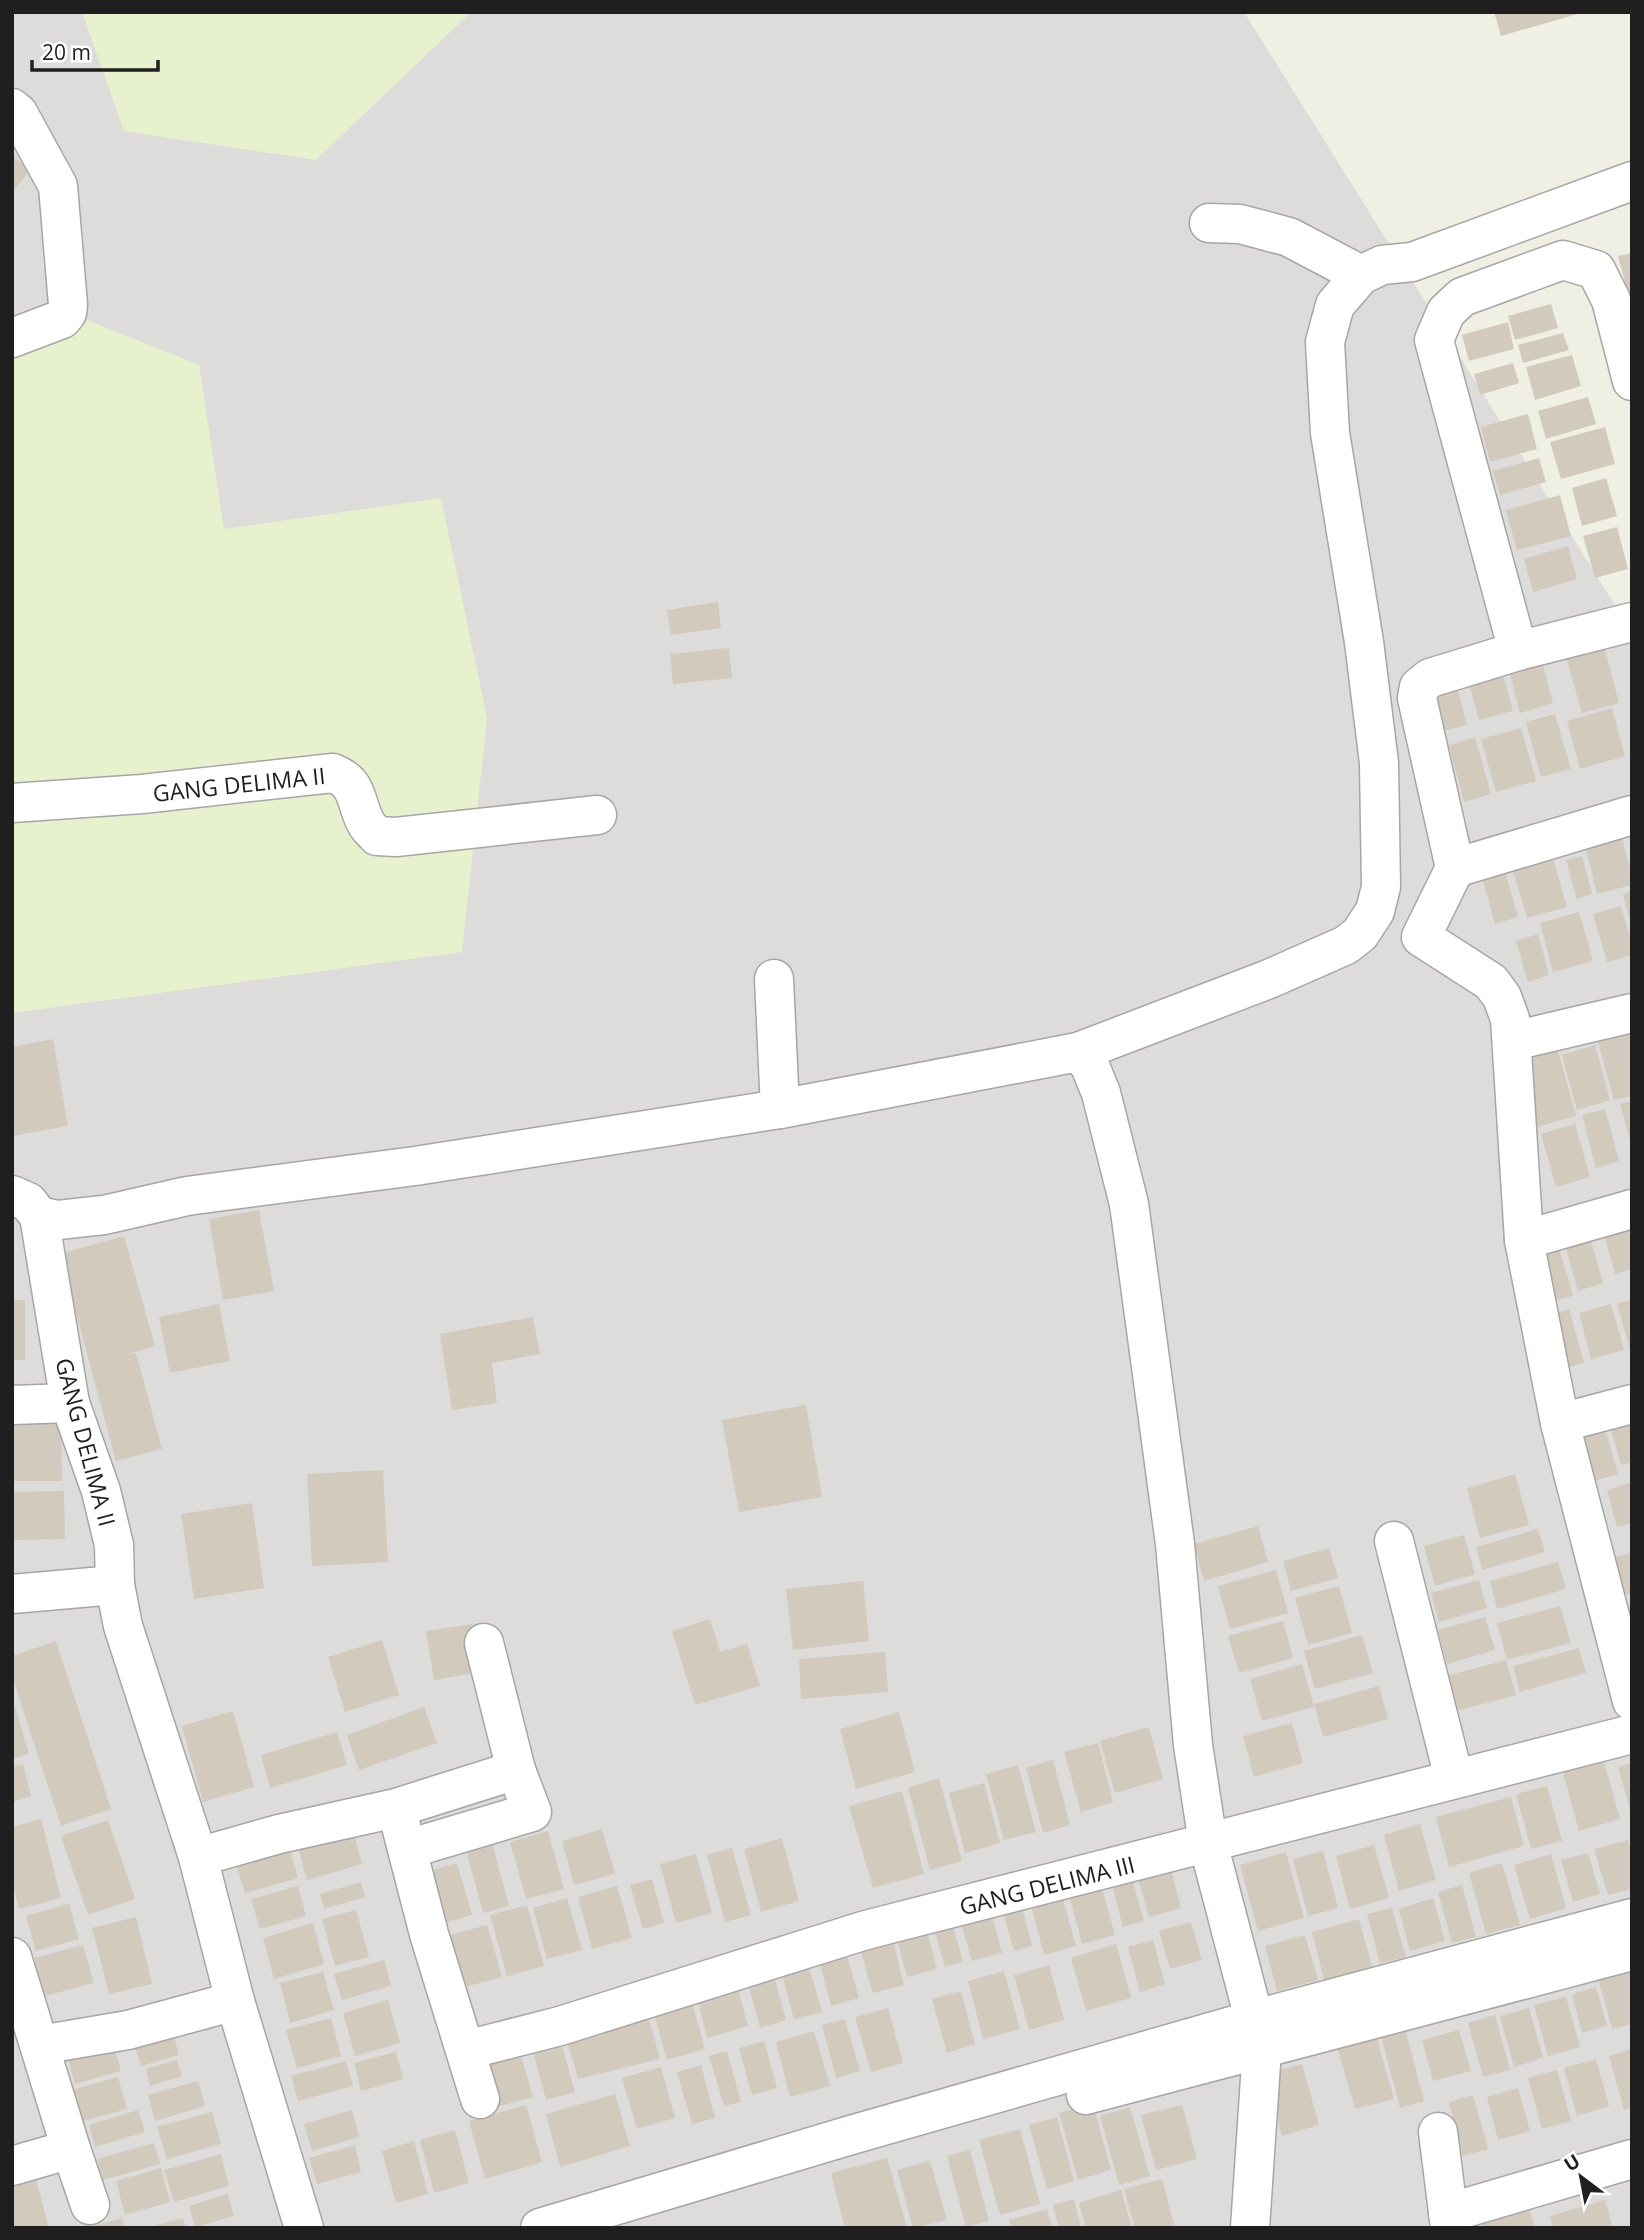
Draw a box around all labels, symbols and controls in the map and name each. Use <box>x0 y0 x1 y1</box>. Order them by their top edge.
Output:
scale bar <box>32 28 158 72</box>
text: 20 m <box>42 38 91 66</box>
street label: GANG DELIMA II <box>151 759 327 809</box>
street label: GANG DELIMA II <box>48 1354 124 1530</box>
street label: GANG DELIMA III <box>956 1848 1138 1922</box>
north arrow <box>1546 2142 1616 2212</box>
text: U <box>1559 2148 1585 2177</box>

